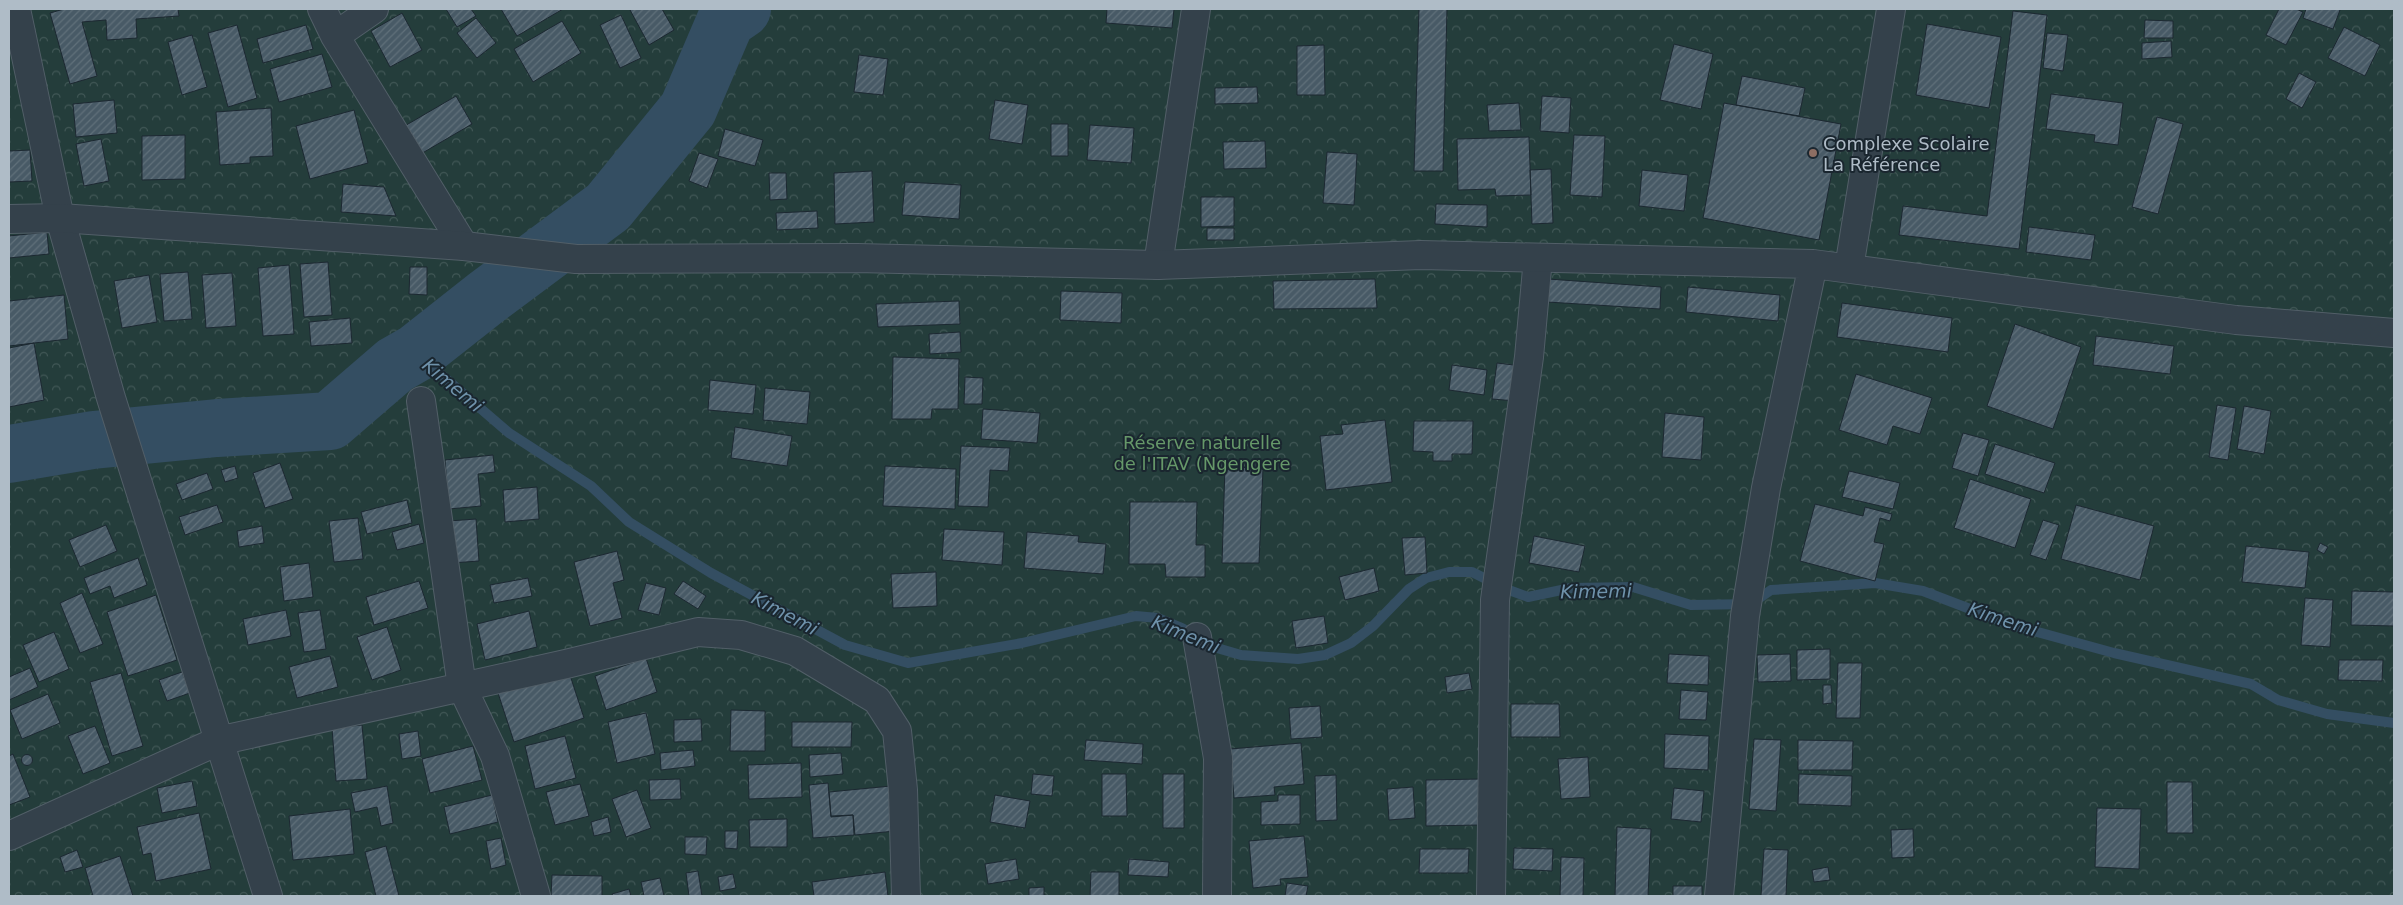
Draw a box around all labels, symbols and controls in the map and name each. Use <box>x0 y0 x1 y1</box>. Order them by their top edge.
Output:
place label: Complexe Scolaire La Référence <box>1823 133 1990 175</box>
marker: Complexe Scolaire La Référence <box>1807 147 1819 159</box>
water label: Kimemi <box>418 354 488 417</box>
park label: Réserve naturelle de l'ITAV (Ngengere <box>1113 432 1291 474</box>
water label: Kimemi <box>1560 579 1633 603</box>
water label: Kimemi <box>748 586 822 640</box>
water label: Kimemi <box>1965 597 2041 641</box>
water label: Kimemi <box>1149 610 1224 658</box>

